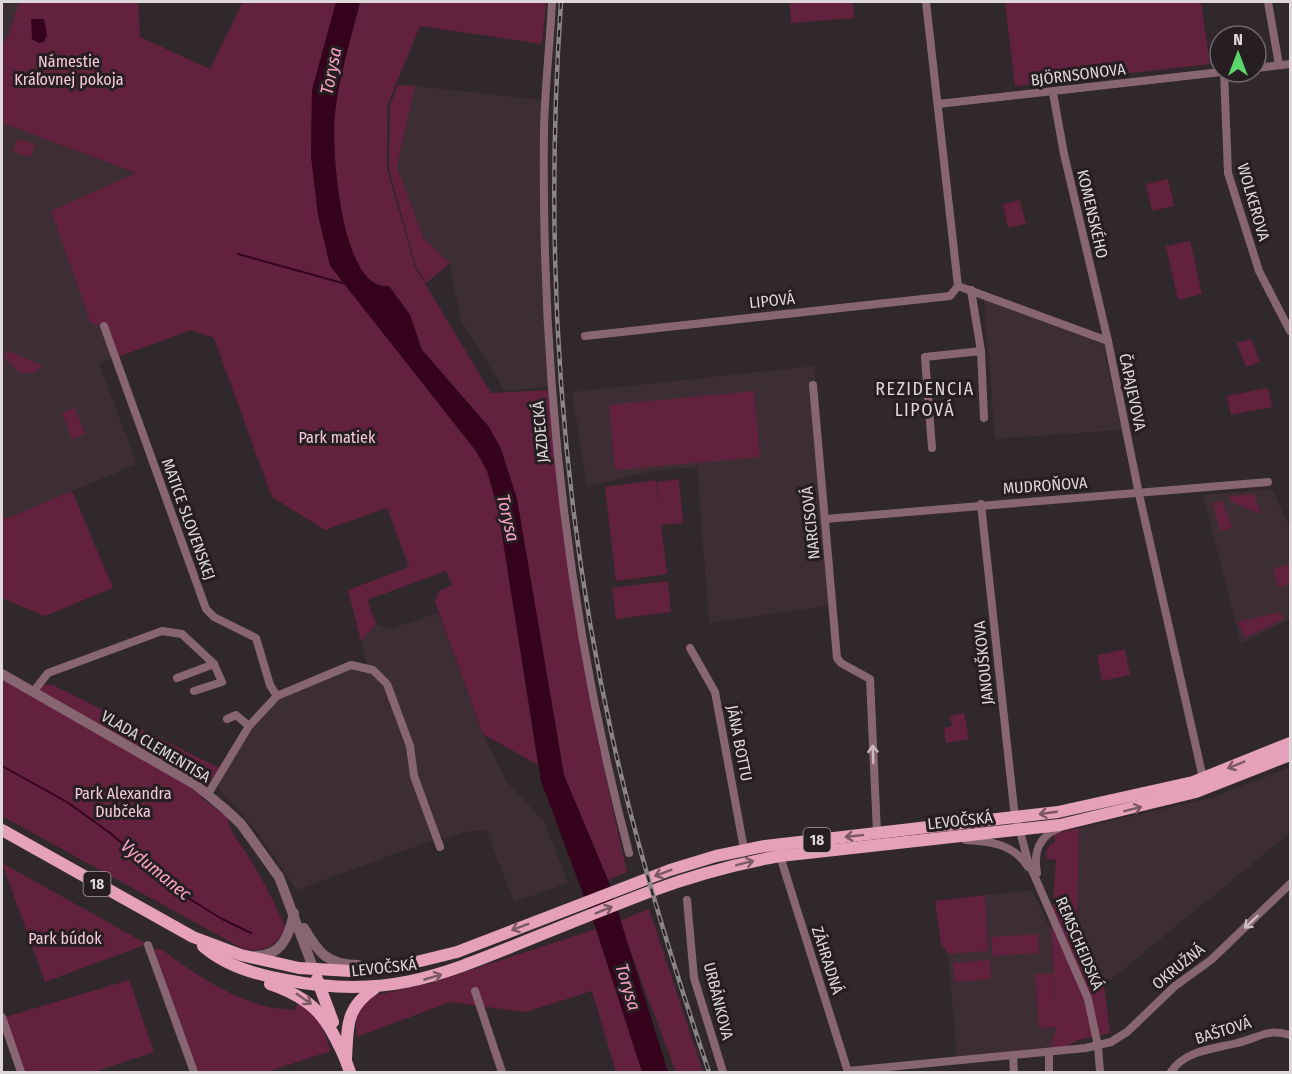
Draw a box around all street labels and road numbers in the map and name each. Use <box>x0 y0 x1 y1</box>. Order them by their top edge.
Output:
street label: BJÖRNSONOVA <box>1030 59 1127 90</box>
street label: WOLKEROVA <box>1233 161 1274 244</box>
street label: KOMENSKÉHO <box>1073 168 1112 260</box>
street label: LIPOVÁ <box>748 289 796 312</box>
street label: ČAPAJEVOVA <box>1115 351 1151 433</box>
street label: JAZDECKÁ <box>528 400 553 464</box>
street label: MATICE SLOVENSKEJ <box>158 456 219 582</box>
street label: MUDROŇOVA <box>1002 472 1089 498</box>
street label: NARCISOVÁ <box>797 485 824 560</box>
street label: JANOUŠKOVA <box>969 619 997 706</box>
street label: JÁNA BOTTU <box>723 703 756 783</box>
street label: VLADA CLEMENTISA <box>98 706 214 787</box>
street label: LEVOČSKÁ <box>926 807 994 833</box>
road number: 18 <box>804 828 830 852</box>
road number: 18 <box>84 872 110 896</box>
street label: REMSCHEIDSKÁ <box>1051 894 1108 993</box>
street label: ZÁHRADNÁ <box>808 924 848 997</box>
street label: OKRUŽNÁ <box>1148 938 1209 993</box>
street label: LEVOČSKÁ <box>350 954 418 980</box>
street label: URBÁNKOVA <box>700 960 737 1043</box>
street label: BAŠTOVÁ <box>1192 1012 1254 1048</box>

